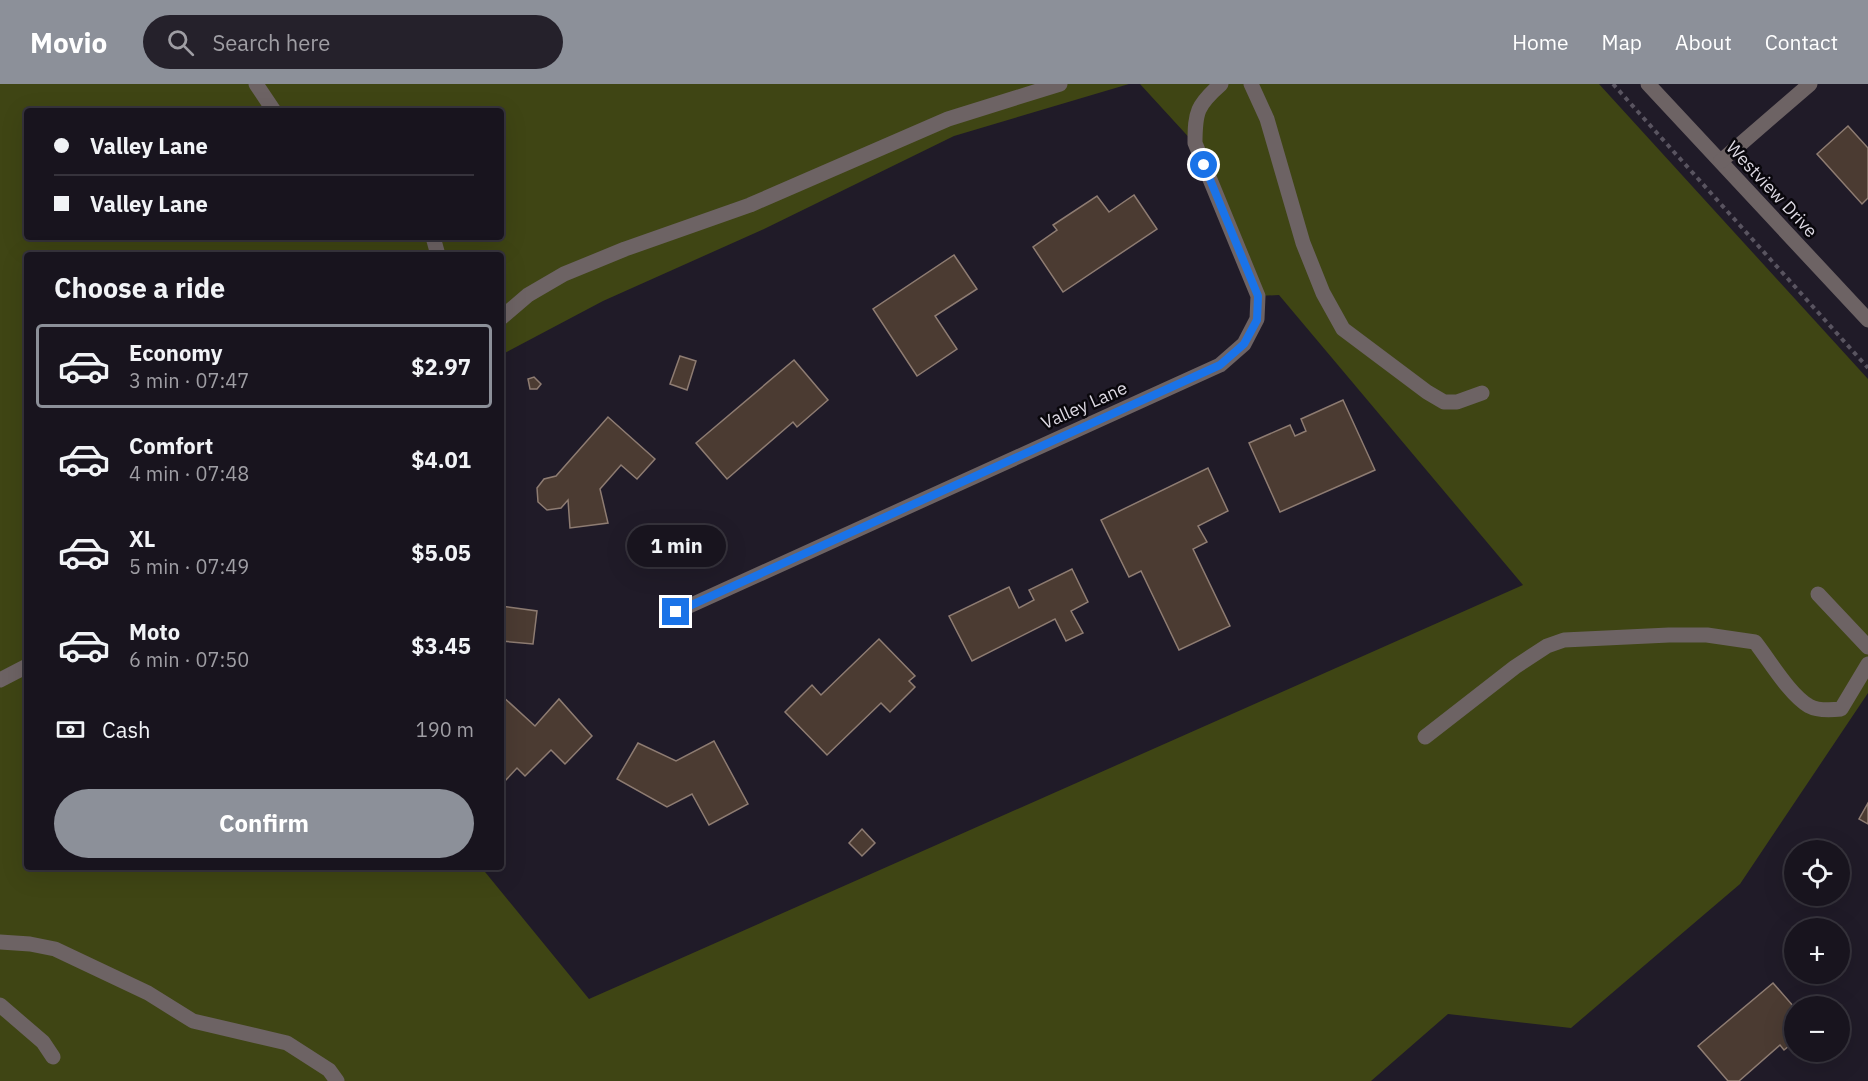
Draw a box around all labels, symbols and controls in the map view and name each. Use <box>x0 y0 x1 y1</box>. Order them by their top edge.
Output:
search box <box>143 15 563 69</box>
text: Movio <box>30 24 107 61</box>
icon: search <box>164 26 197 59</box>
text: Search here <box>212 28 330 57</box>
text: Home <box>1512 28 1569 56</box>
text: Map <box>1602 28 1642 56</box>
text: About <box>1675 28 1732 56</box>
text: Contact <box>1765 28 1838 56</box>
text: Valley Lane <box>90 131 208 160</box>
street label: Westview Drive <box>1721 136 1823 242</box>
route start <box>1190 151 1217 178</box>
text: Valley Lane <box>90 189 208 218</box>
text: Choose a ride <box>54 270 225 305</box>
text: Economy <box>129 338 223 367</box>
icon: car <box>57 339 111 393</box>
text: $2.97 <box>411 352 471 381</box>
text: 3 min · 07:47 <box>129 367 249 394</box>
street label: Valley Lane <box>1038 376 1131 434</box>
text: Comfort <box>129 431 213 460</box>
icon: car <box>57 432 111 486</box>
text: $4.01 <box>411 445 471 474</box>
text: 4 min · 07:48 <box>129 460 249 487</box>
text: XL <box>129 524 155 553</box>
icon: car <box>57 525 111 579</box>
callout: 1 min <box>626 525 726 567</box>
text: 1 min <box>650 532 703 559</box>
text: $5.05 <box>411 538 471 567</box>
text: 5 min · 07:49 <box>129 553 249 580</box>
route end <box>662 598 689 625</box>
text: Moto <box>129 617 180 646</box>
icon: car <box>57 618 111 672</box>
text: $3.45 <box>411 631 471 660</box>
text: 6 min · 07:50 <box>129 646 249 673</box>
icon: cash <box>54 713 87 746</box>
text: Cash <box>102 715 151 744</box>
text: 190 m <box>416 716 474 743</box>
button: Confirm <box>54 789 474 858</box>
map controls <box>1784 840 1850 1062</box>
button: locate <box>1784 840 1850 906</box>
button: + <box>1784 918 1850 984</box>
button: − <box>1784 996 1850 1062</box>

